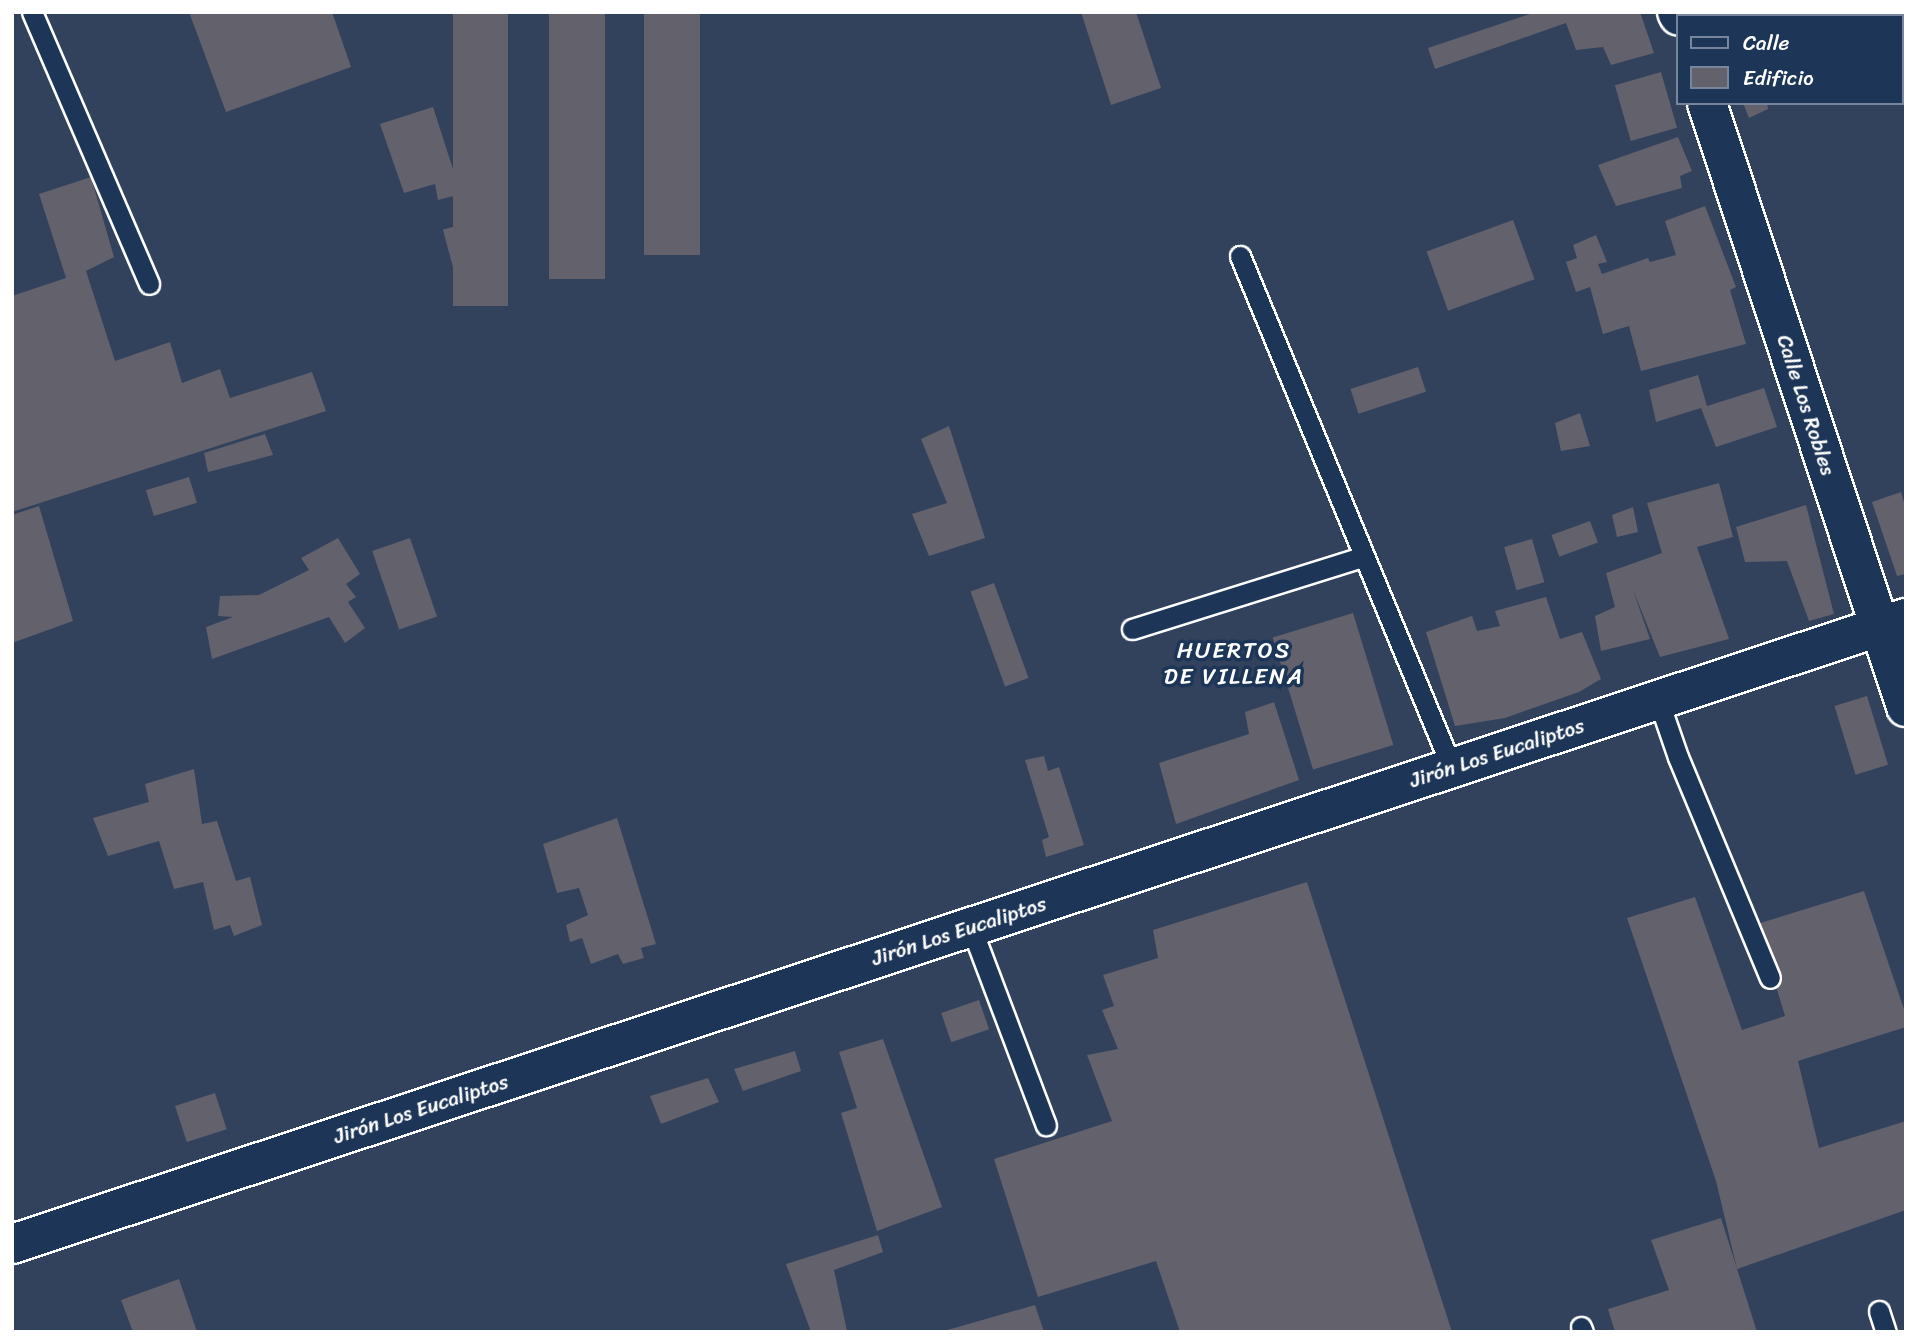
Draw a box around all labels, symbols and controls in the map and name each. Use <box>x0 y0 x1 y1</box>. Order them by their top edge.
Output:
legend <box>1676 14 1904 105</box>
text: Calle <box>1743 24 1789 62</box>
text: Edificio <box>1743 59 1814 97</box>
street label: Calle Los Robles <box>1771 331 1841 479</box>
district label: HUERTOS DE VILLENA <box>1165 637 1303 691</box>
street label: Jirón Los Eucaliptos <box>1406 713 1588 793</box>
street label: Jirón Los Eucaliptos <box>868 891 1050 971</box>
street label: Jirón Los Eucaliptos <box>330 1069 512 1149</box>

